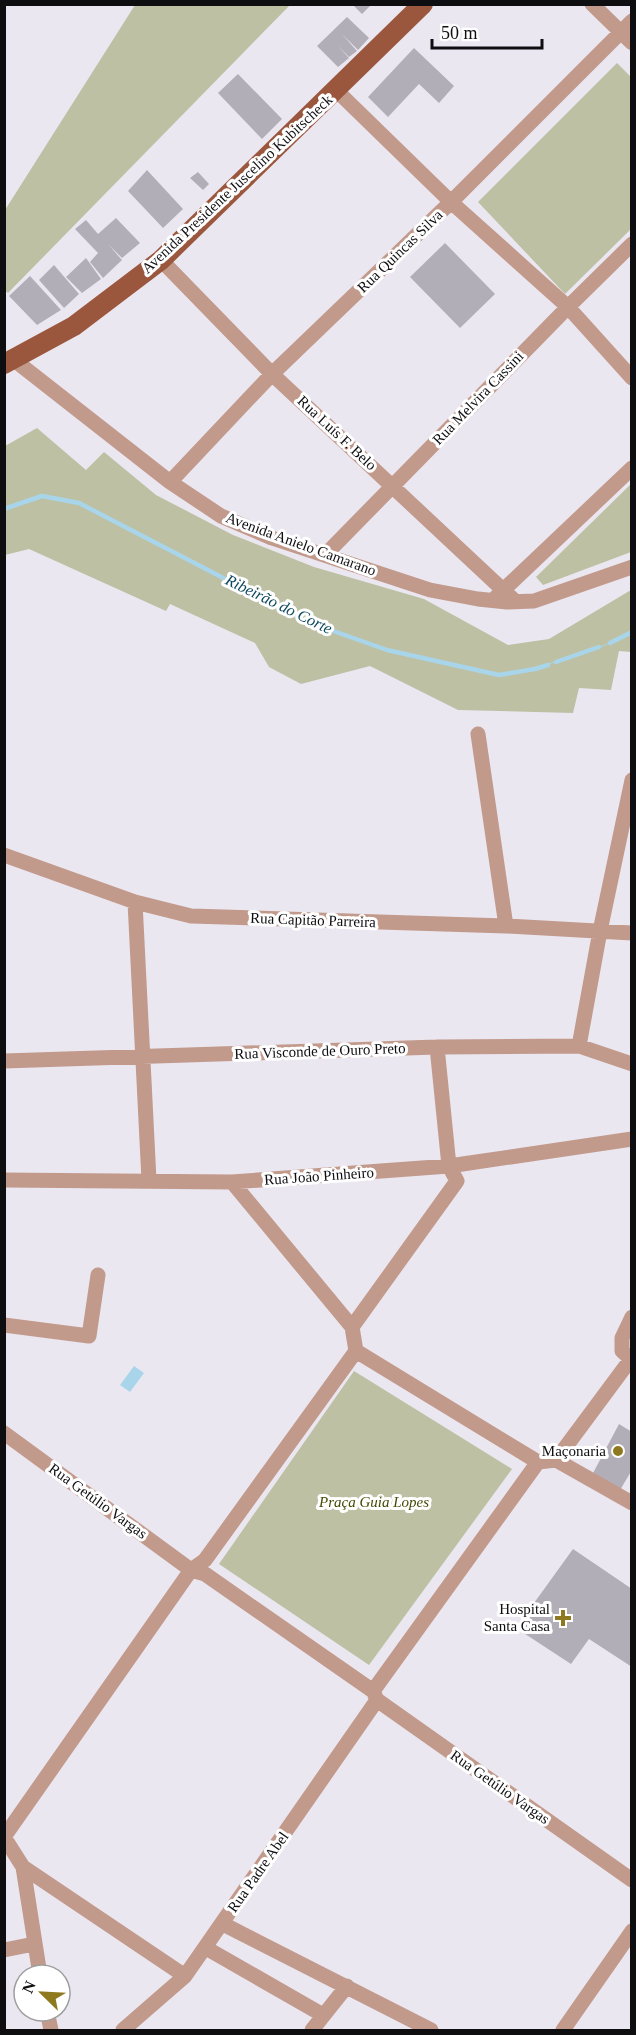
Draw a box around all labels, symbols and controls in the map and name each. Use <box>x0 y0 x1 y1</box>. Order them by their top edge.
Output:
scale bar <box>432 12 542 50</box>
text: 50 m <box>441 23 478 43</box>
street label: Avenida Presidente Juscelino Kubitscheck <box>139 91 336 277</box>
street label: Rua Quincas Silva <box>354 206 446 296</box>
street label: Rua Melvira Cassini <box>429 348 527 448</box>
street label: Rua Luís F. Belo <box>294 393 380 473</box>
street label: Avenida Anielo Camarano <box>224 509 378 579</box>
water label: Ribeirão do Corte <box>222 570 335 637</box>
street label: Rua Capitão Parreira <box>250 910 376 930</box>
street label: Rua Visconde de Ouro Preto <box>234 1040 406 1062</box>
street label: Rua João Pinheiro <box>264 1164 374 1188</box>
place label: Maçonaria <box>542 1443 606 1459</box>
marker: Maçonaria <box>611 1444 625 1458</box>
street label: Rua Getúlio Vargas <box>46 1460 150 1542</box>
park label: Praça Guia Lopes <box>318 1494 429 1510</box>
place label: Hospital Santa Casa <box>484 1601 550 1634</box>
marker: Hospital Santa Casa <box>554 1609 572 1627</box>
street label: Rua Getúlio Vargas <box>448 1747 553 1827</box>
street label: Rua Padre Abel <box>224 1829 292 1915</box>
north arrow <box>12 1963 72 2023</box>
text: N <box>19 1978 39 1996</box>

